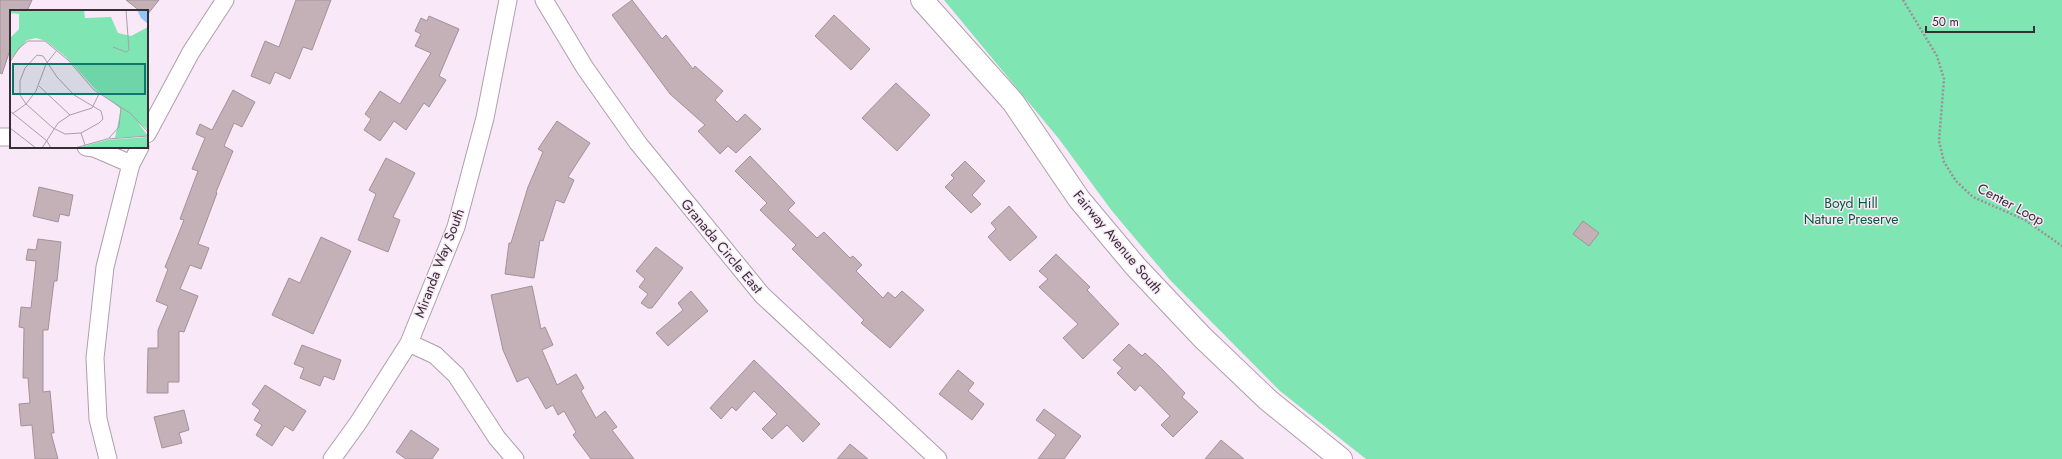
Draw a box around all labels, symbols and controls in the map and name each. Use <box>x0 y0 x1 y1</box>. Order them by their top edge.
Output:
scale bar <box>1926 8 2034 34</box>
inset map <box>10 10 148 148</box>
text: 50 m <box>1932 13 1959 31</box>
street label: Center Loop <box>1974 178 2048 230</box>
street label: Fairway Avenue South <box>1069 186 1167 298</box>
park label: Boyd Hill Nature Preserve <box>1804 193 1898 229</box>
street label: Granada Circle East <box>676 194 768 298</box>
street label: Miranda Way South <box>409 205 469 321</box>

